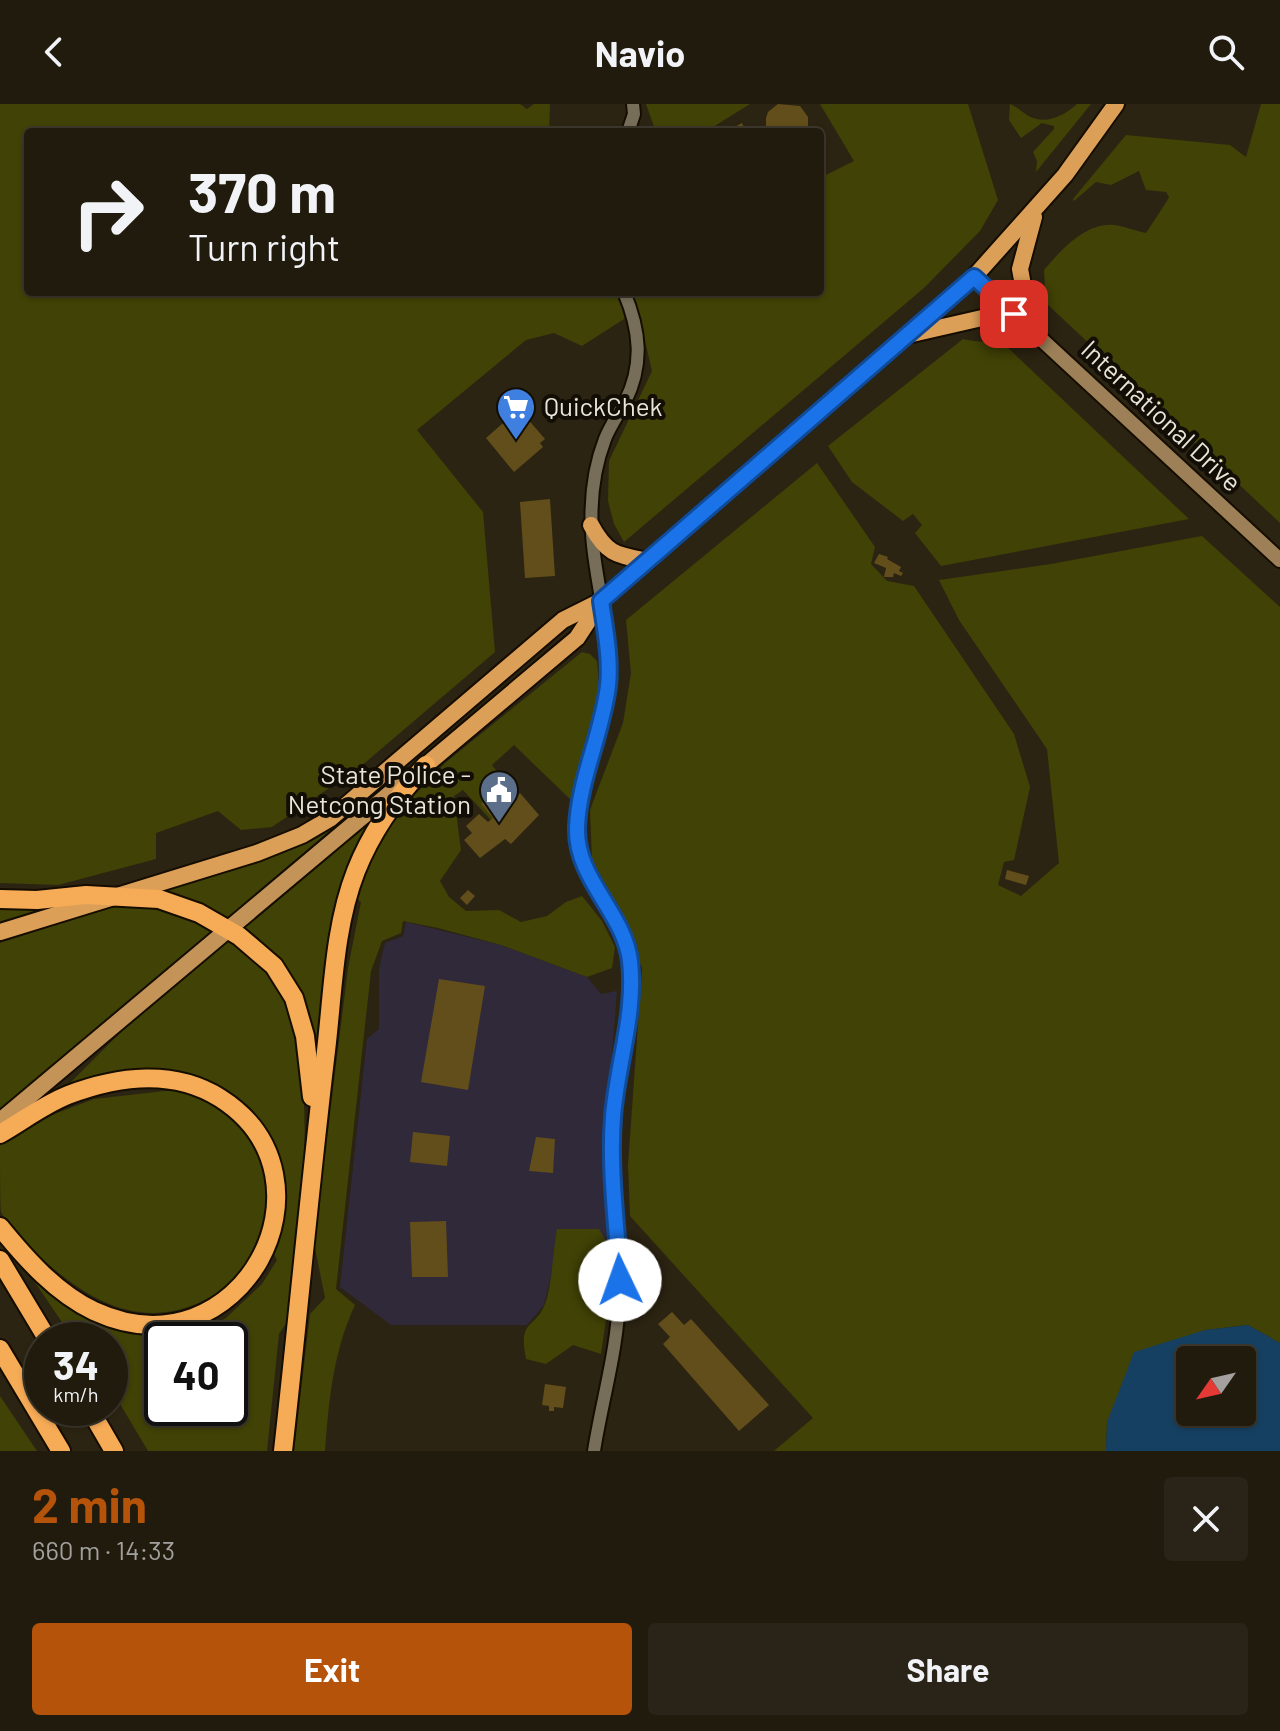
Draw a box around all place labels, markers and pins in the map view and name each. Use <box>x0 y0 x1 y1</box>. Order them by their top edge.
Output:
pin <box>980 280 1048 348</box>
supermarket icon: QuickChek <box>495 386 537 441</box>
place label: QuickChek <box>544 390 663 421</box>
place label: State Police - Netcong Station <box>288 758 471 819</box>
public building icon: State Police - Netcong Station <box>478 769 520 824</box>

